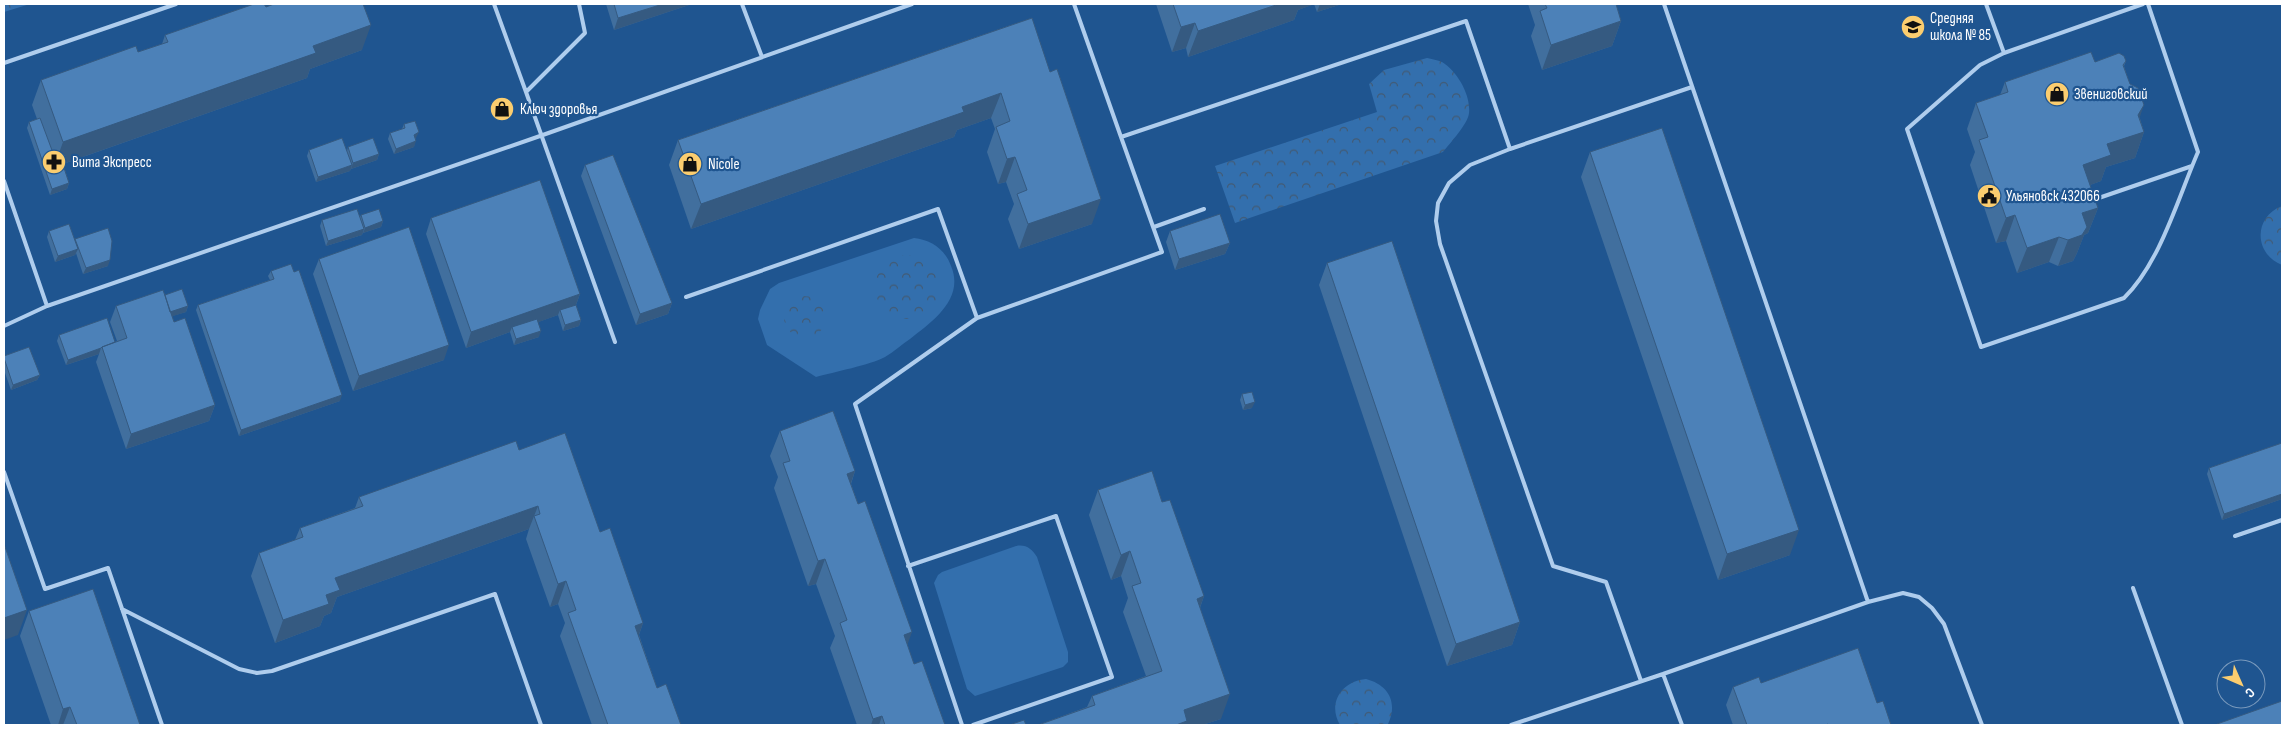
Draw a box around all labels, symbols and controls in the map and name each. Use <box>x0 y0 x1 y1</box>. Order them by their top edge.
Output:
place label: Средняя школа № 85 <box>1930 9 1991 45</box>
school or university icon: Средняя школа № 85 <box>1900 14 1926 40</box>
shop icon: Звениговский <box>2044 81 2070 107</box>
place label: Звениговский <box>2074 85 2148 104</box>
shop icon: Ключ здоровья <box>489 96 515 122</box>
place label: Ключ здоровья <box>520 100 597 119</box>
pharmacy icon: Вита Экспресс <box>41 149 67 175</box>
shop icon: Nicole <box>677 151 703 177</box>
place label: Вита Экспресс <box>72 153 152 172</box>
place label: Nicole <box>708 155 739 174</box>
public building icon: Ульяновск 432066 <box>1976 183 2002 209</box>
place label: Ульяновск 432066 <box>2006 187 2100 206</box>
north arrow <box>2216 659 2266 709</box>
text: С <box>2241 684 2258 701</box>

